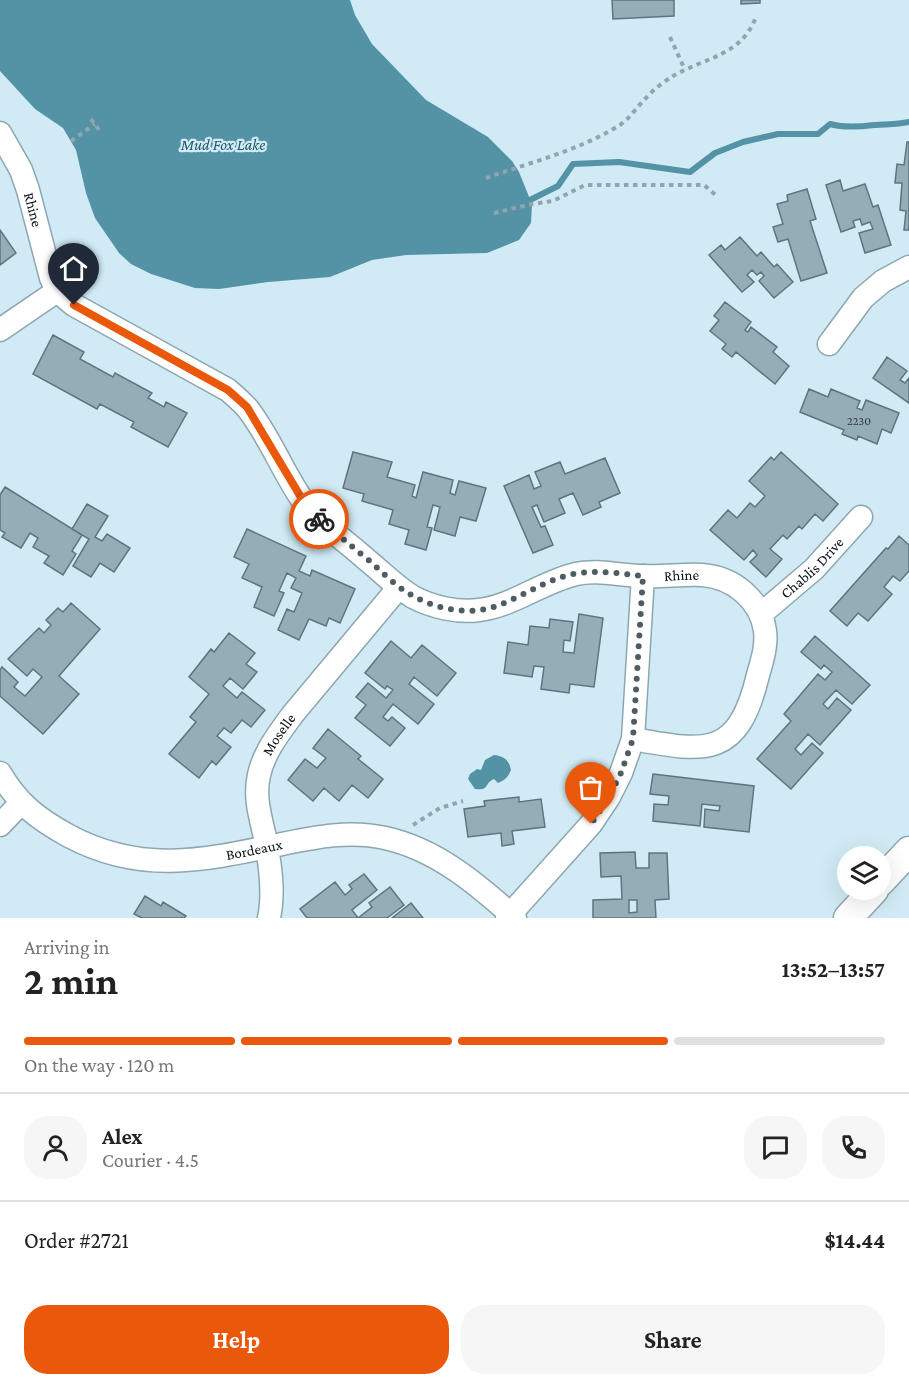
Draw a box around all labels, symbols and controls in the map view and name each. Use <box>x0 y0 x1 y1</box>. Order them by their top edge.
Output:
water label: Mud Fox Lake <box>180 136 265 153</box>
street label: Rhine <box>21 191 45 229</box>
pin <box>48 243 99 305</box>
icon: home <box>57 252 90 285</box>
house number: 2230 <box>847 414 871 428</box>
courier <box>289 489 349 549</box>
icon: bike <box>303 503 336 536</box>
street label: Chablis Drive <box>778 534 847 602</box>
street label: Rhine <box>664 567 700 584</box>
street label: Moselle <box>259 710 299 758</box>
pin <box>565 762 616 824</box>
icon: bag <box>574 771 607 804</box>
street label: Bordeaux <box>225 836 284 863</box>
map controls <box>837 846 891 900</box>
button: layers <box>837 846 891 900</box>
text: Arriving in <box>24 936 109 958</box>
text: 13:52–13:57 <box>782 957 885 982</box>
text: 2 min <box>24 959 118 1002</box>
text: On the way · 120 m <box>24 1054 174 1076</box>
button: person <box>24 1116 87 1179</box>
button: chat <box>744 1116 807 1179</box>
button: phone <box>822 1116 885 1179</box>
text: Alex <box>102 1124 143 1149</box>
text: Courier · 4.5 <box>102 1149 199 1171</box>
text: Order #2721 <box>24 1228 129 1253</box>
text: $14.44 <box>824 1228 885 1253</box>
button: Help <box>24 1305 449 1374</box>
button: Share <box>461 1305 885 1374</box>

